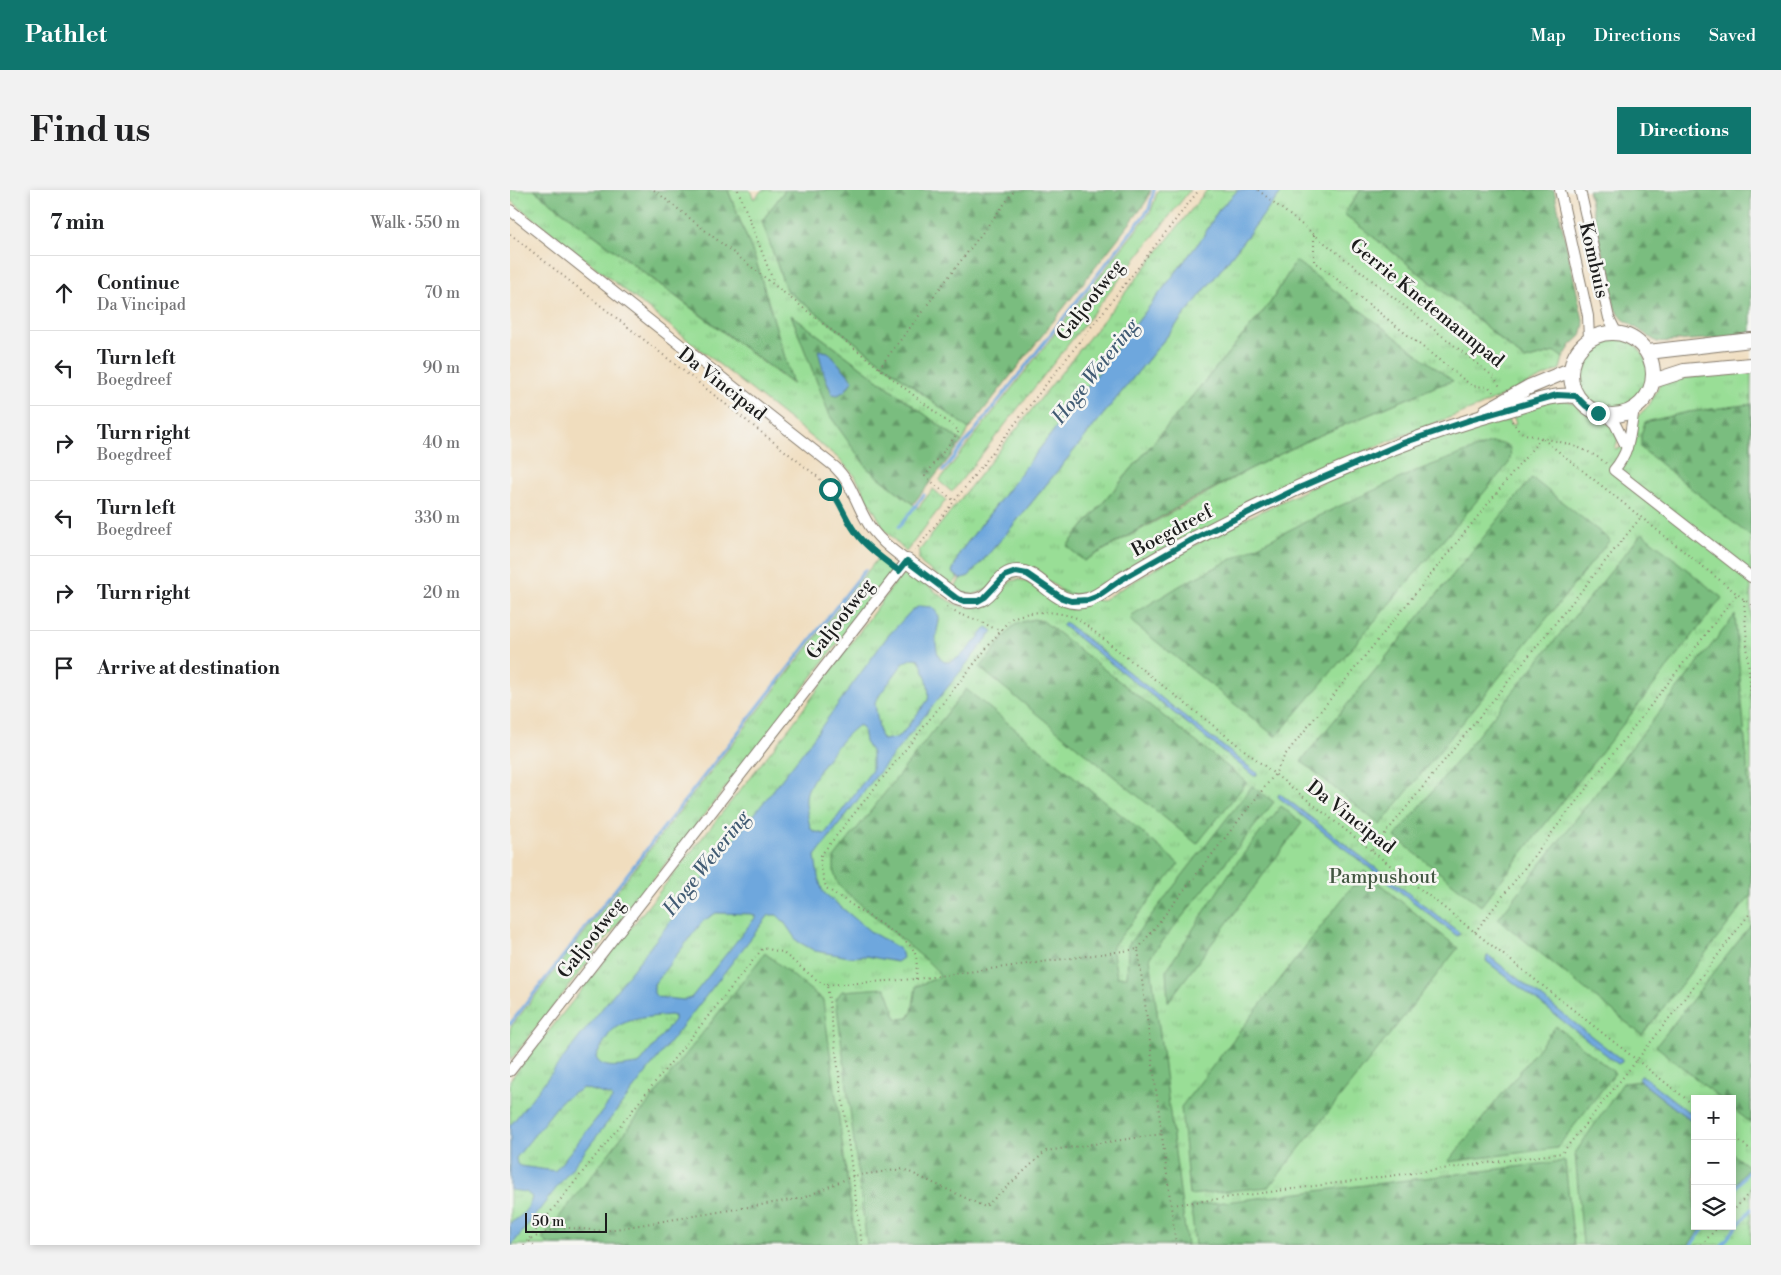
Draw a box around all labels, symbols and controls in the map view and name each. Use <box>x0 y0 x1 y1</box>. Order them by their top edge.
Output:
text: Pathlet <box>25 20 107 50</box>
text: Map <box>1530 24 1566 47</box>
text: Directions <box>1594 24 1681 47</box>
text: Saved <box>1709 24 1756 47</box>
button: Directions <box>1617 107 1751 154</box>
text: Find us <box>30 109 150 152</box>
text: 7 min <box>50 210 104 236</box>
text: Walk · 550 m <box>371 213 460 233</box>
street label: Kombuis <box>1574 220 1614 300</box>
street label: Gerrie Knetemannpad <box>1345 233 1509 373</box>
street label: Galjootweg <box>1051 255 1129 345</box>
text: Continue <box>97 271 180 295</box>
icon: ahead <box>50 279 78 307</box>
text: 70 m <box>424 283 460 303</box>
text: Da Vincipad <box>97 295 186 315</box>
water label: Hoge Wetering <box>1047 313 1146 430</box>
street label: Da Vincipad <box>673 342 771 426</box>
text: Turn left <box>97 346 176 370</box>
icon: left <box>50 354 78 382</box>
text: 90 m <box>422 358 460 378</box>
text: Boegdreef <box>97 370 171 390</box>
route end <box>1587 402 1610 425</box>
text: Turn right <box>97 421 190 445</box>
icon: right <box>50 429 78 457</box>
text: 40 m <box>423 433 460 453</box>
text: Boegdreef <box>97 445 171 465</box>
route start <box>819 478 842 501</box>
text: Turn left <box>97 496 176 520</box>
street label: Boegdreef <box>1126 499 1218 563</box>
icon: left <box>50 504 78 532</box>
text: 330 m <box>414 508 460 528</box>
text: Boegdreef <box>97 520 171 540</box>
street label: Galjootweg <box>801 574 879 664</box>
icon: right <box>50 579 78 607</box>
text: Turn right <box>97 581 190 605</box>
text: 20 m <box>423 583 460 603</box>
icon: arrive <box>50 654 78 682</box>
text: Arrive at destination <box>97 656 280 680</box>
street label: Da Vincipad <box>1302 775 1400 859</box>
water label: Hoge Wetering <box>658 805 757 922</box>
park label: Pampushout <box>1329 865 1437 889</box>
street label: Galjootweg <box>552 893 630 983</box>
map controls <box>1691 1095 1736 1230</box>
button: + <box>1691 1095 1736 1140</box>
button: − <box>1691 1140 1736 1185</box>
button: layers <box>1691 1185 1736 1230</box>
scale bar <box>525 1210 608 1233</box>
text: 50 m <box>532 1213 564 1231</box>

